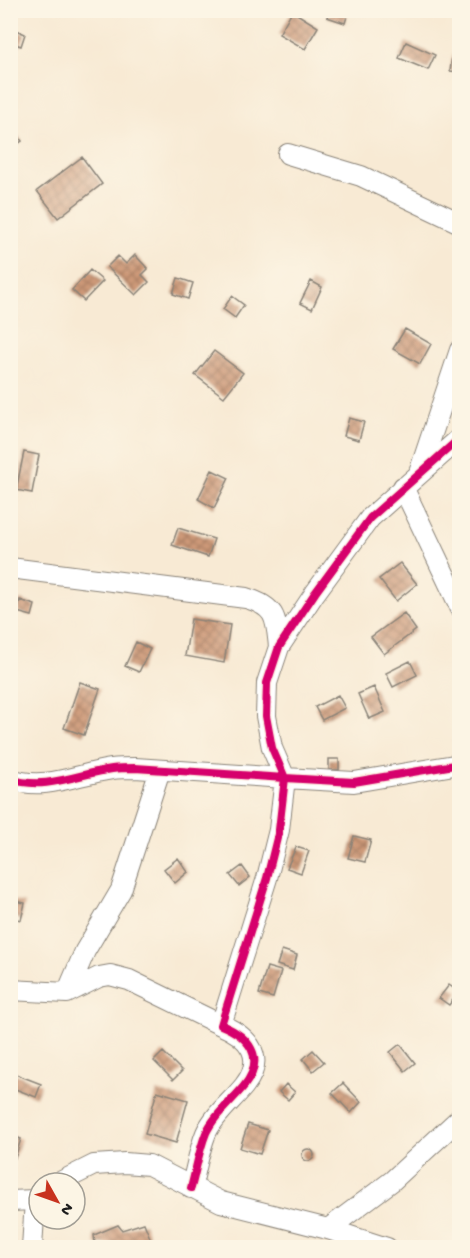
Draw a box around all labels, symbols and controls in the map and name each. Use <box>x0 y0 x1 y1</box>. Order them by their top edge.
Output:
north arrow <box>27 1171 87 1231</box>
text: N <box>55 1198 76 1219</box>

